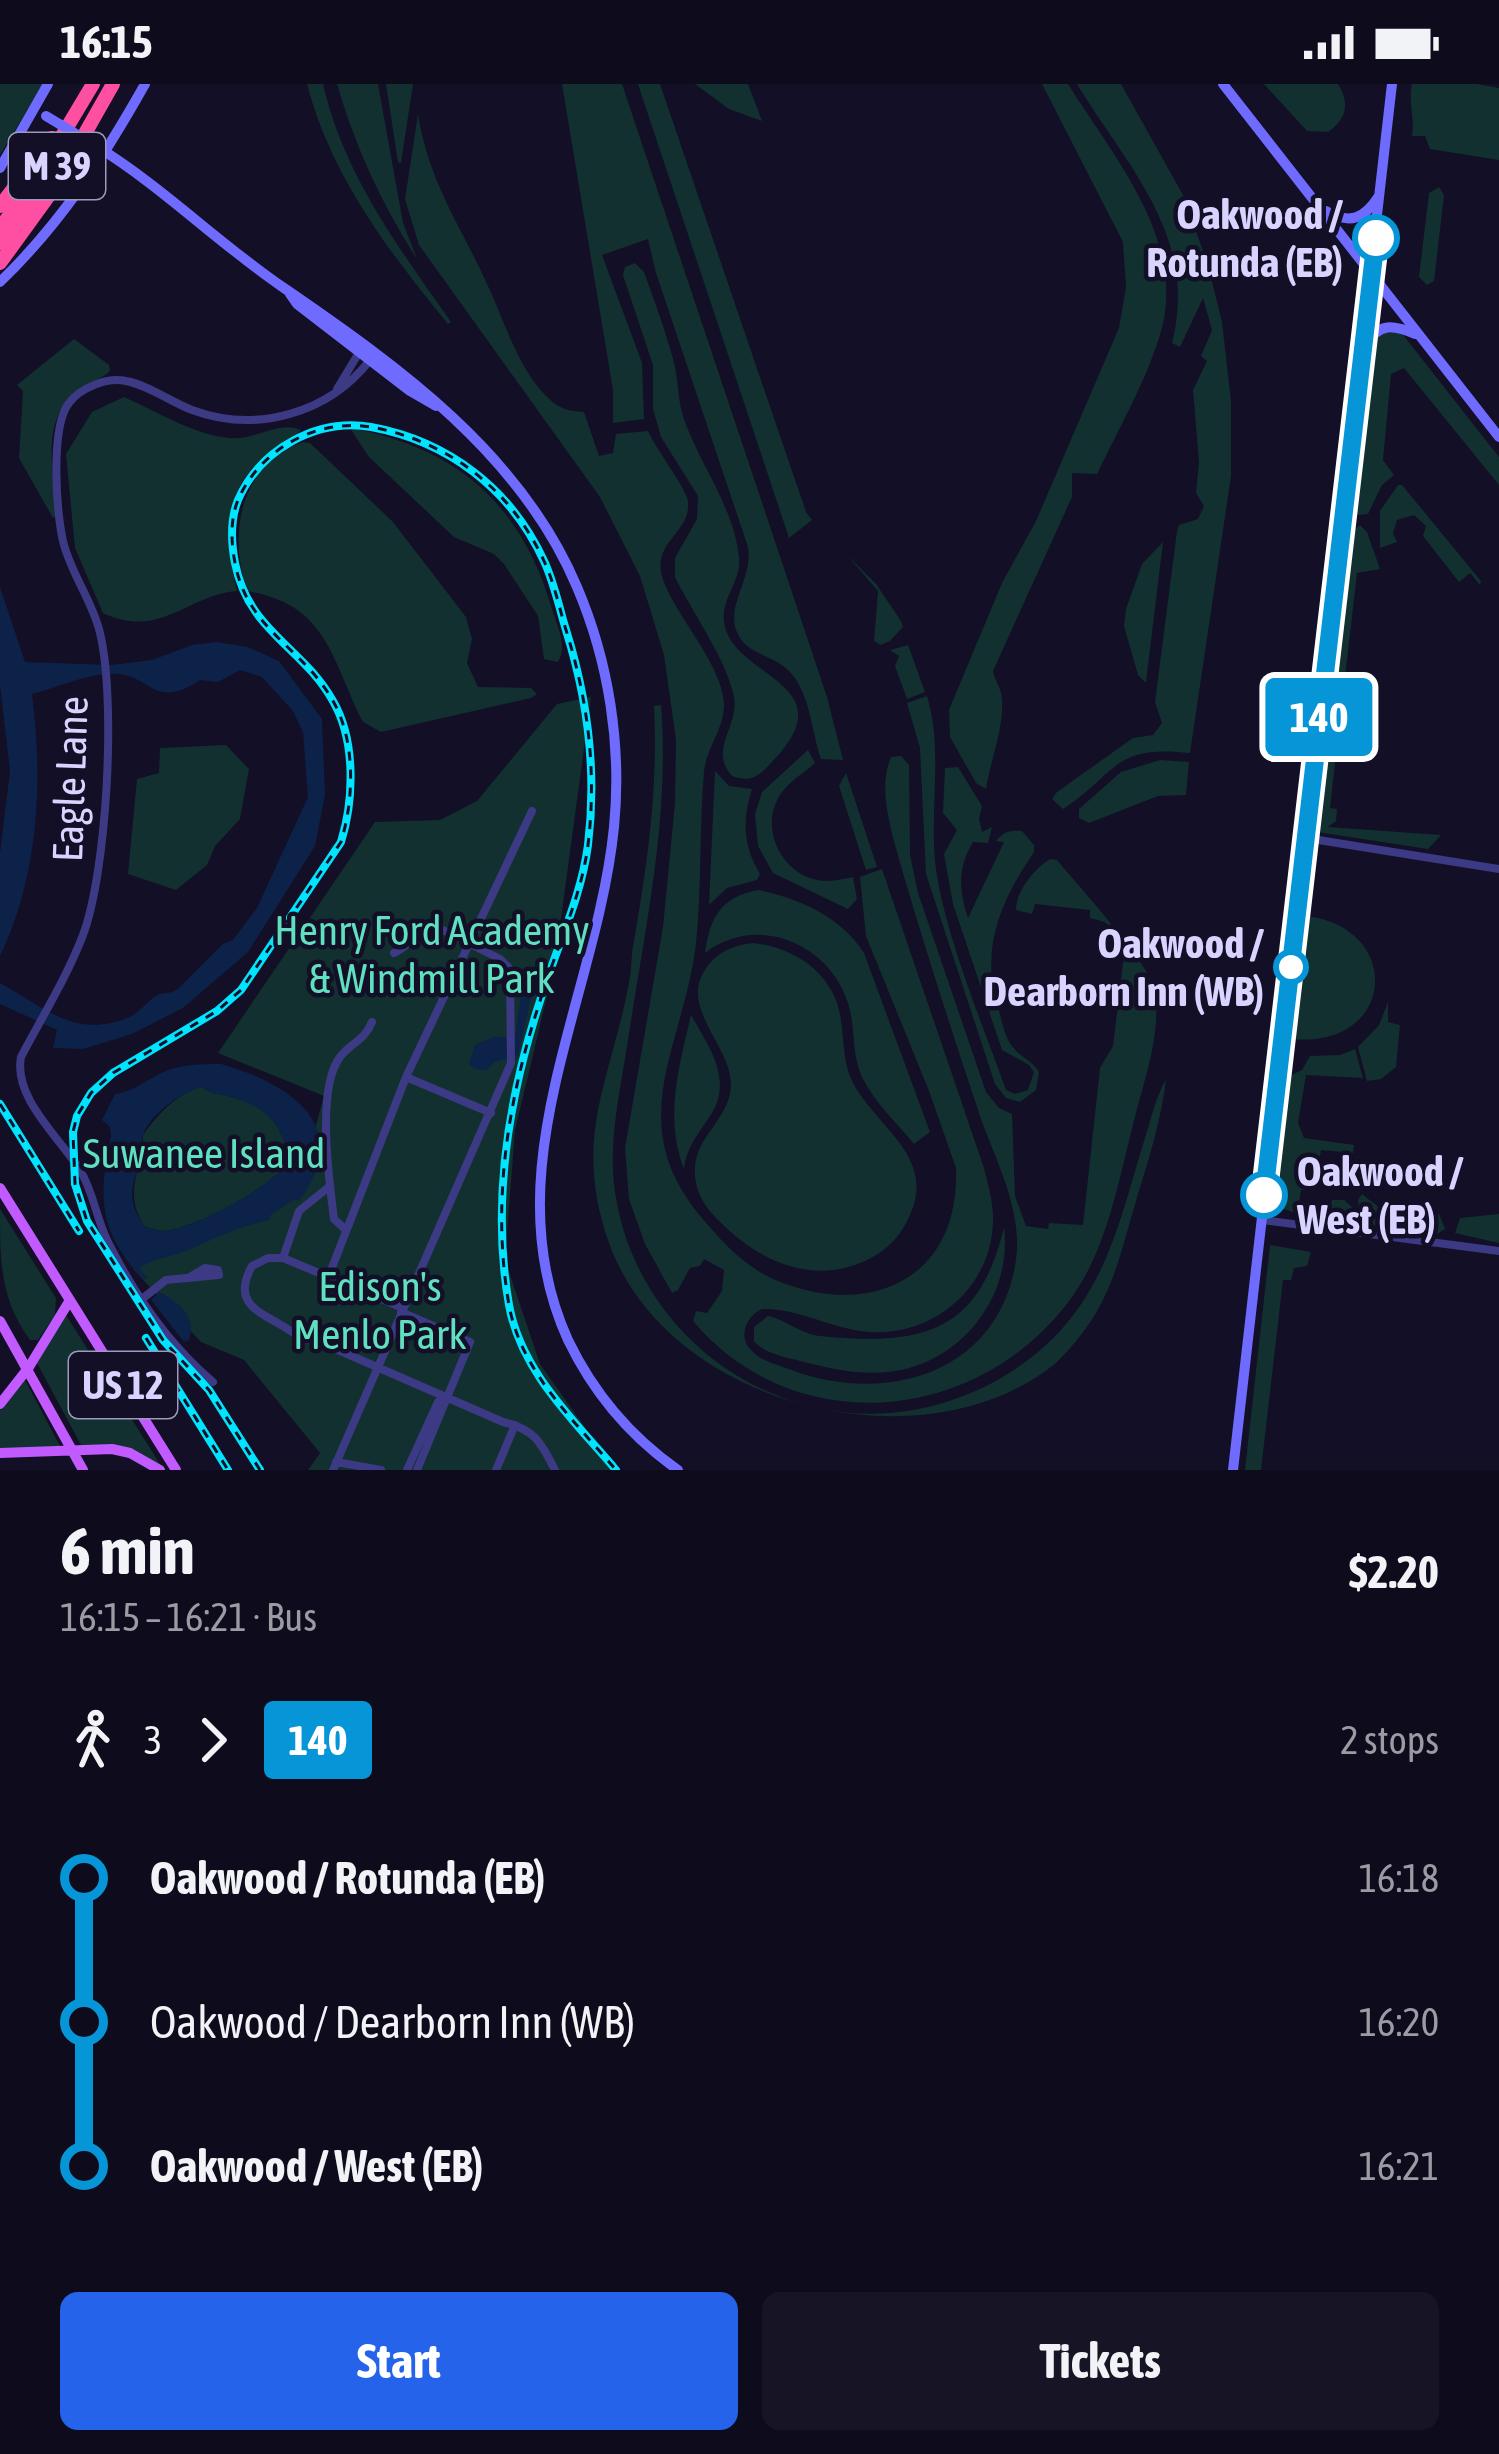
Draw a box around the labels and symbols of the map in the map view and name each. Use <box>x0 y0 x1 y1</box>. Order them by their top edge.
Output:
road number: M 39 <box>9 133 105 199</box>
place label: Oakwood / Rotunda (EB) <box>1146 190 1344 286</box>
marker: Oakwood / Rotunda (EB) <box>1354 216 1398 260</box>
line badge: 140 <box>1250 678 1388 756</box>
street label: Eagle Lane <box>43 695 97 863</box>
park label: Henry Ford Academy & Windmill Park <box>274 906 590 1002</box>
place label: Oakwood / Dearborn Inn (WB) <box>984 919 1265 1015</box>
marker: Oakwood / Dearborn Inn (WB) <box>1275 951 1307 983</box>
park label: Suwanee Island <box>83 1129 325 1177</box>
place label: Oakwood / West (EB) <box>1296 1147 1464 1243</box>
marker: Oakwood / West (EB) <box>1242 1173 1286 1217</box>
park label: Edison's Menlo Park <box>293 1262 467 1358</box>
road number: US 12 <box>69 1352 177 1418</box>

